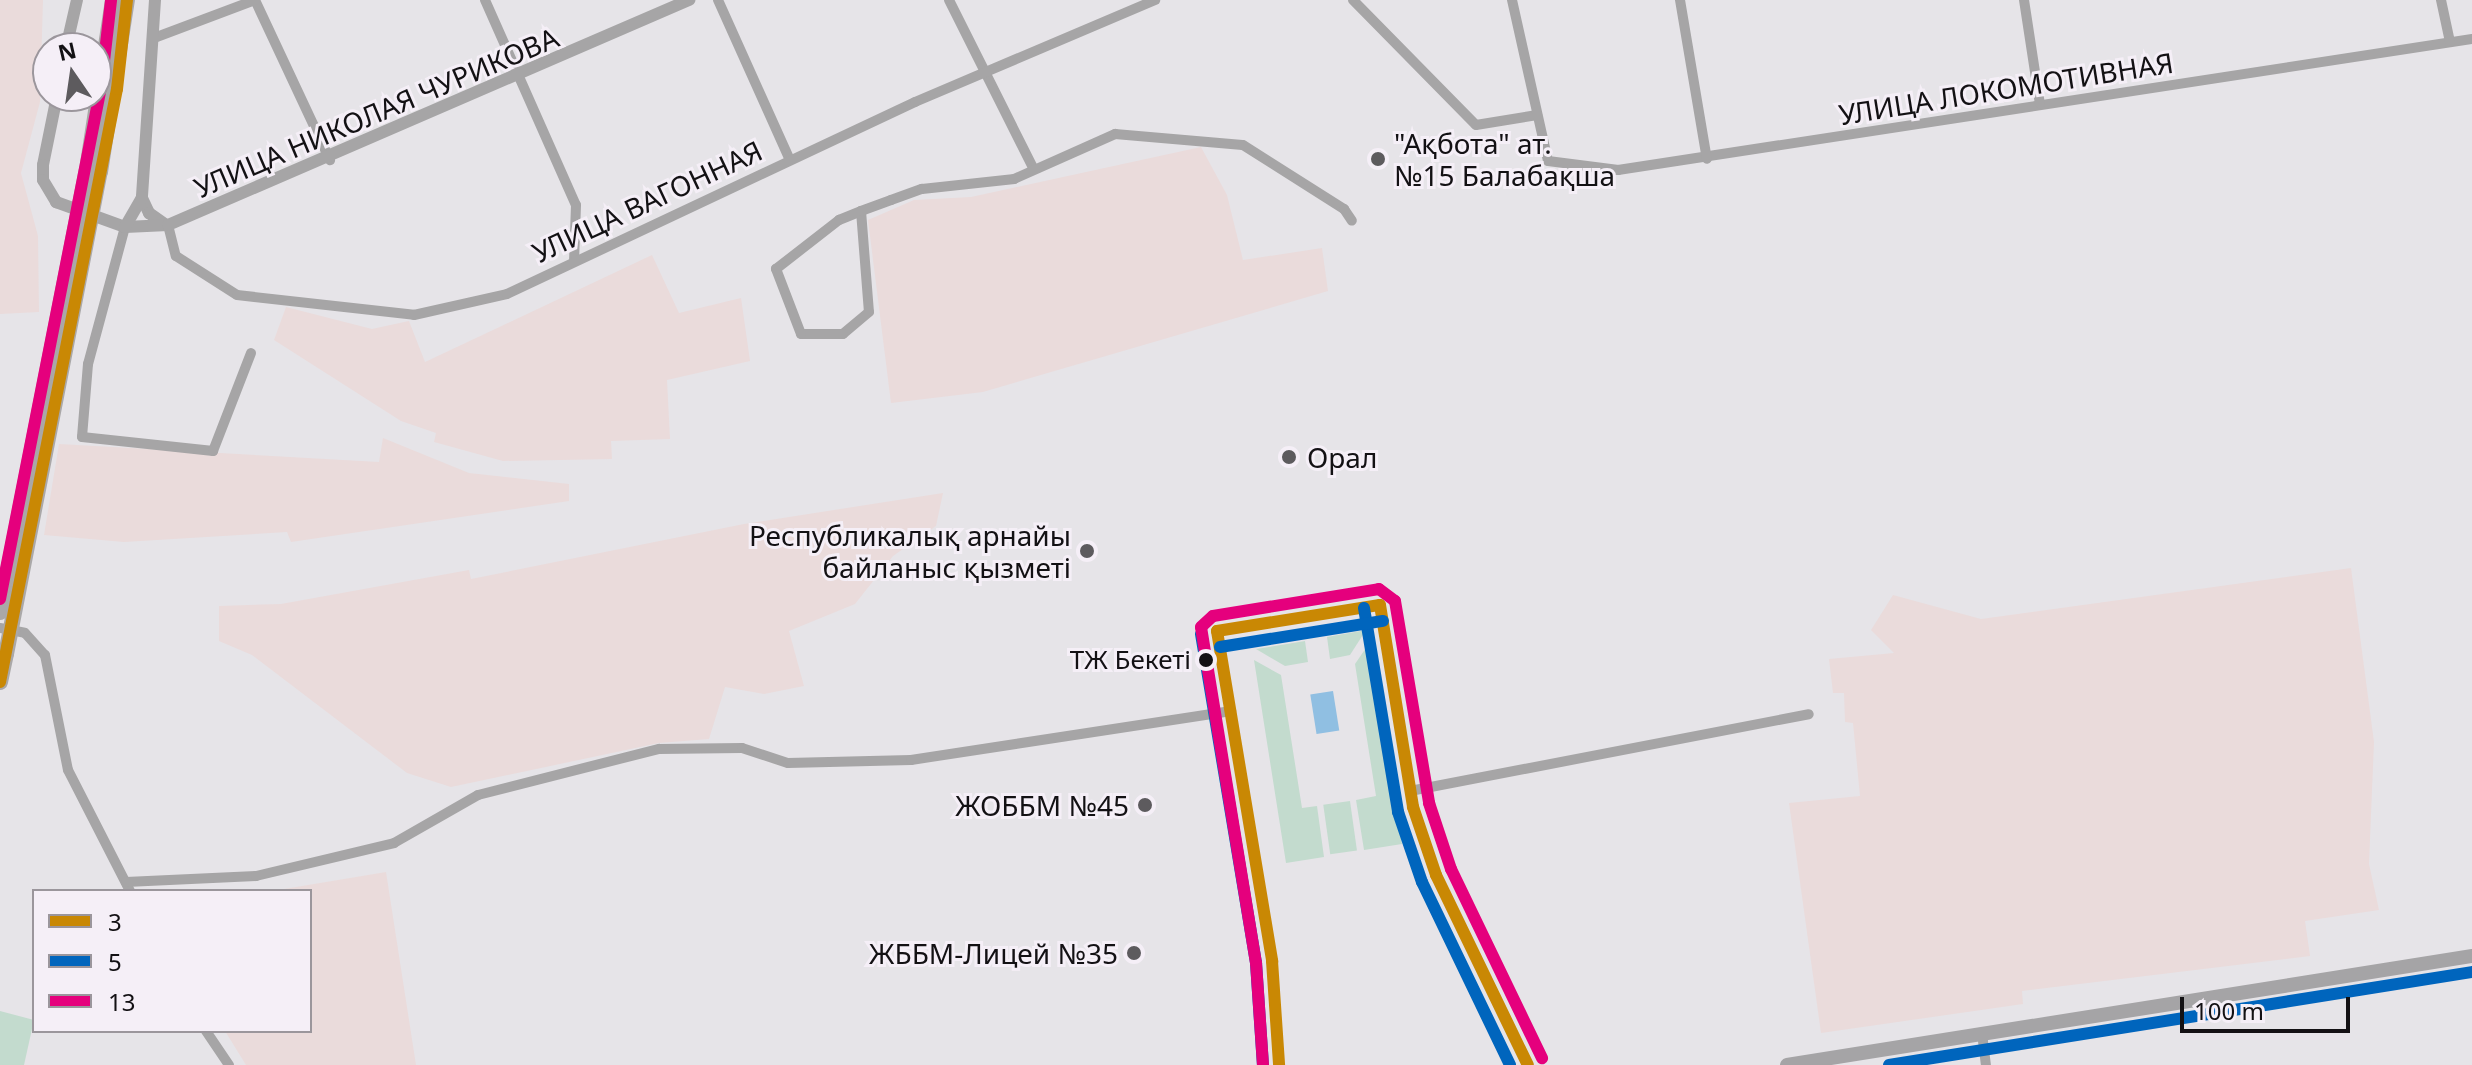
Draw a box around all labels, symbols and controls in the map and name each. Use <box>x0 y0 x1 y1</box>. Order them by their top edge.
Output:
street label: УЛИЦА НИКОЛАЯ ЧУРИКОВА <box>189 20 563 204</box>
north arrow <box>32 32 112 112</box>
text: N <box>55 34 79 67</box>
street label: УЛИЦА ЛОКОМОТИВНАЯ <box>1836 45 2176 131</box>
place label: "Ақбота" ат. №15 Балабақша <box>1394 126 1615 192</box>
street label: УЛИЦА ВАГОННАЯ <box>527 133 767 269</box>
marker: "Ақбота" ат. №15 Балабақша <box>1369 150 1387 168</box>
place label: Орал <box>1307 440 1377 474</box>
marker: Орал <box>1278 446 1300 468</box>
place label: Республикалық арнайы байланыс қызметі <box>749 518 1071 584</box>
marker: Республикалық арнайы байланыс қызметі <box>1078 542 1096 560</box>
place label: ТЖ Бекеті <box>1070 644 1191 676</box>
marker: ТЖ Бекеті <box>1198 652 1214 668</box>
place label: ЖОББМ №45 <box>955 788 1129 822</box>
marker: ЖОББМ №45 <box>1136 796 1154 814</box>
legend <box>32 889 312 1033</box>
text: 3 <box>108 905 122 938</box>
place label: ЖББМ-Лицей №35 <box>869 936 1118 970</box>
marker: ЖББМ-Лицей №35 <box>1125 944 1143 962</box>
text: 5 <box>108 945 122 978</box>
scale bar <box>2184 981 2354 1031</box>
text: 13 <box>108 985 135 1018</box>
text: 100 m <box>2194 994 2264 1027</box>

